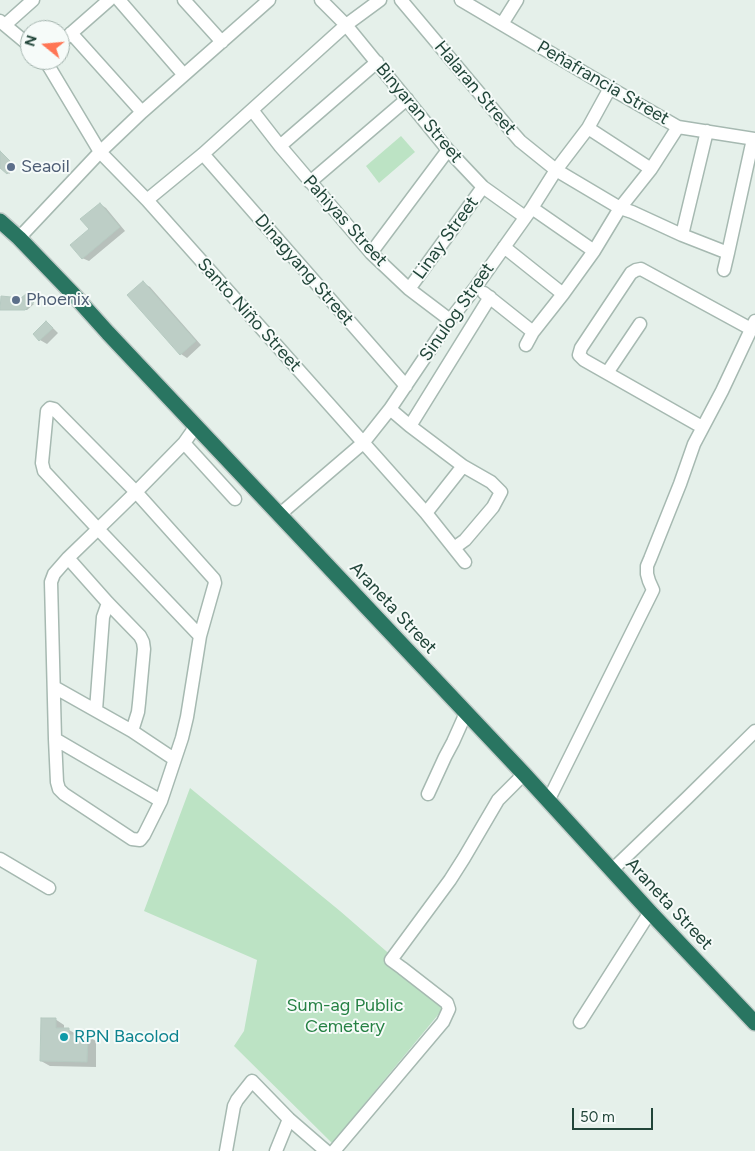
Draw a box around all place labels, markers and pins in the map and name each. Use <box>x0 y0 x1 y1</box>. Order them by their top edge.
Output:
place label: Seaoil <box>21 156 70 178</box>
marker: Seaoil <box>5 161 17 173</box>
place label: Phoenix <box>26 289 90 311</box>
marker: Phoenix <box>10 294 22 306</box>
place label: RPN Bacolod <box>74 1026 179 1048</box>
marker: RPN Bacolod <box>58 1031 70 1043</box>

